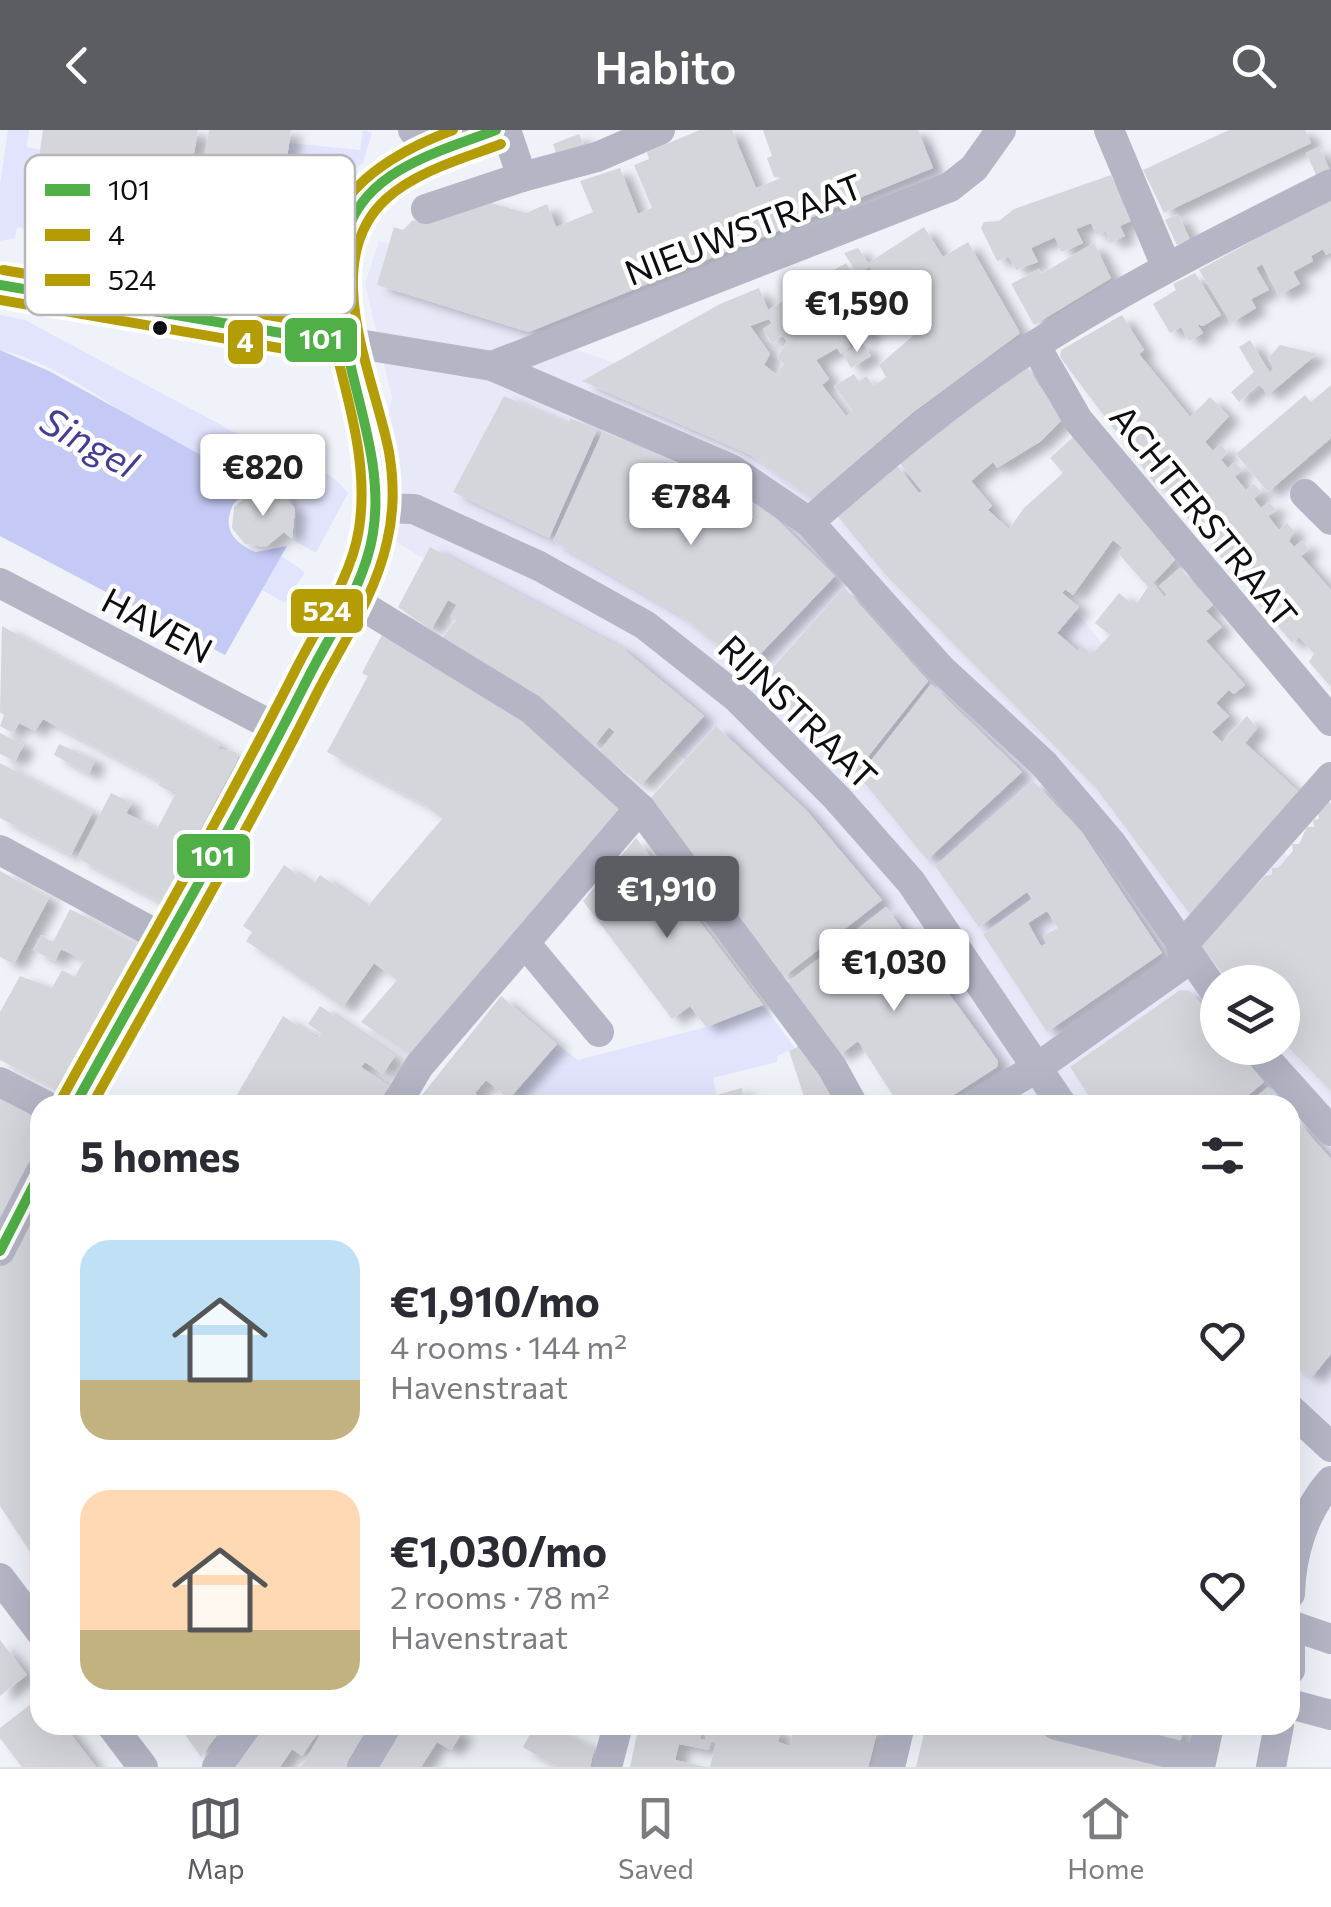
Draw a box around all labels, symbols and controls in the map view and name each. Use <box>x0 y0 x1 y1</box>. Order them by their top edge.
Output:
icon: back <box>50 38 105 93</box>
text: Habito <box>595 38 736 93</box>
icon: search <box>1226 38 1281 93</box>
legend <box>25 155 355 315</box>
street label: NIEUWSTRAAT <box>618 163 868 293</box>
text: 101 <box>108 172 150 206</box>
text: 4 <box>108 217 125 251</box>
text: 524 <box>108 262 156 296</box>
pin: €1,590 <box>776 270 938 355</box>
text: €1,590 <box>805 282 909 322</box>
line badge: 101 <box>283 316 359 364</box>
unlabelled marker <box>150 318 170 338</box>
line badge: 4 <box>226 318 265 366</box>
text: 101 <box>299 321 343 355</box>
text: 4 <box>236 324 254 358</box>
water label: Singel <box>33 395 148 487</box>
street label: ACHTERSTRAAT <box>1102 395 1308 635</box>
pin: €820 <box>204 434 322 519</box>
text: €820 <box>222 446 304 486</box>
pin: €784 <box>632 463 750 548</box>
text: €784 <box>651 475 731 515</box>
street label: HAVEN <box>95 577 221 671</box>
line badge: 524 <box>289 587 365 635</box>
text: 524 <box>302 593 352 627</box>
street label: RIJNSTRAAT <box>711 625 887 797</box>
line badge: 101 <box>175 832 252 880</box>
text: 101 <box>191 838 235 872</box>
pin: €1,910 <box>586 856 748 941</box>
text: €1,910 <box>617 868 717 908</box>
pin: €1,030 <box>813 929 975 1014</box>
text: €1,030 <box>841 941 947 981</box>
map controls <box>1200 965 1300 1065</box>
button: layers <box>1200 965 1300 1065</box>
icon: filters <box>1195 1128 1250 1183</box>
text: 5 homes <box>80 1129 240 1181</box>
text: €1,910/mo <box>390 1274 600 1326</box>
icon: home <box>160 1280 280 1400</box>
icon: heart <box>1195 1313 1250 1368</box>
text: 4 rooms · 144 m² <box>390 1326 627 1366</box>
text: Havenstraat <box>390 1366 568 1406</box>
text: €1,030/mo <box>390 1524 607 1576</box>
icon: home <box>160 1530 280 1650</box>
icon: heart <box>1195 1563 1250 1618</box>
text: 2 rooms · 78 m² <box>390 1576 610 1616</box>
text: Havenstraat <box>390 1616 568 1656</box>
tab: Map <box>187 1791 245 1885</box>
tab: Saved <box>618 1791 694 1885</box>
tab: Home <box>1067 1791 1144 1885</box>

